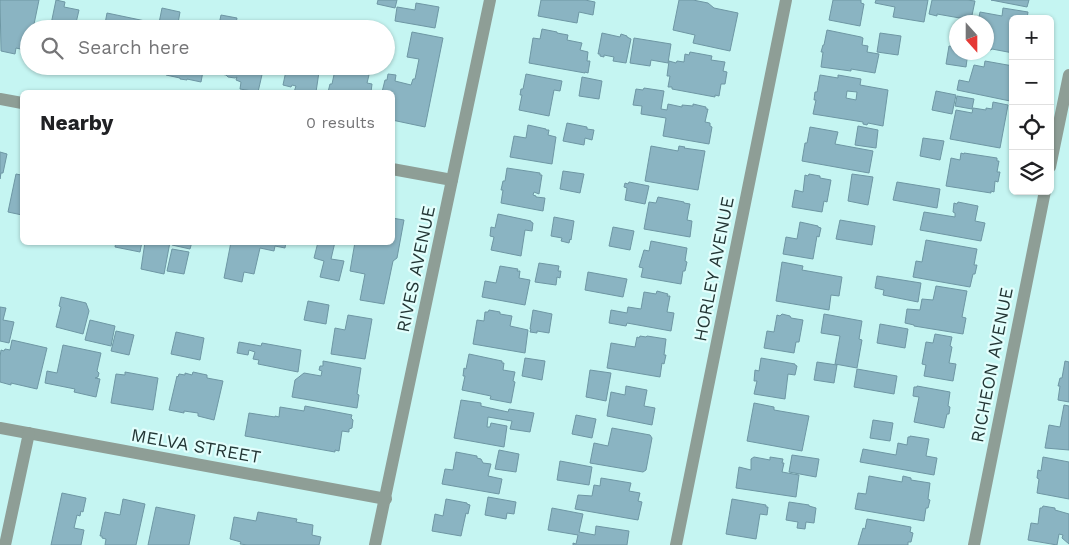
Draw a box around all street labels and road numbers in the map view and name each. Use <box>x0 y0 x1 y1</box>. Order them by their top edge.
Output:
street label: HORLEY AVENUE <box>689 195 738 343</box>
street label: RIVES AVENUE <box>392 204 439 334</box>
street label: RICHEON AVENUE <box>966 286 1017 444</box>
street label: MELVA STREET <box>130 424 263 467</box>

